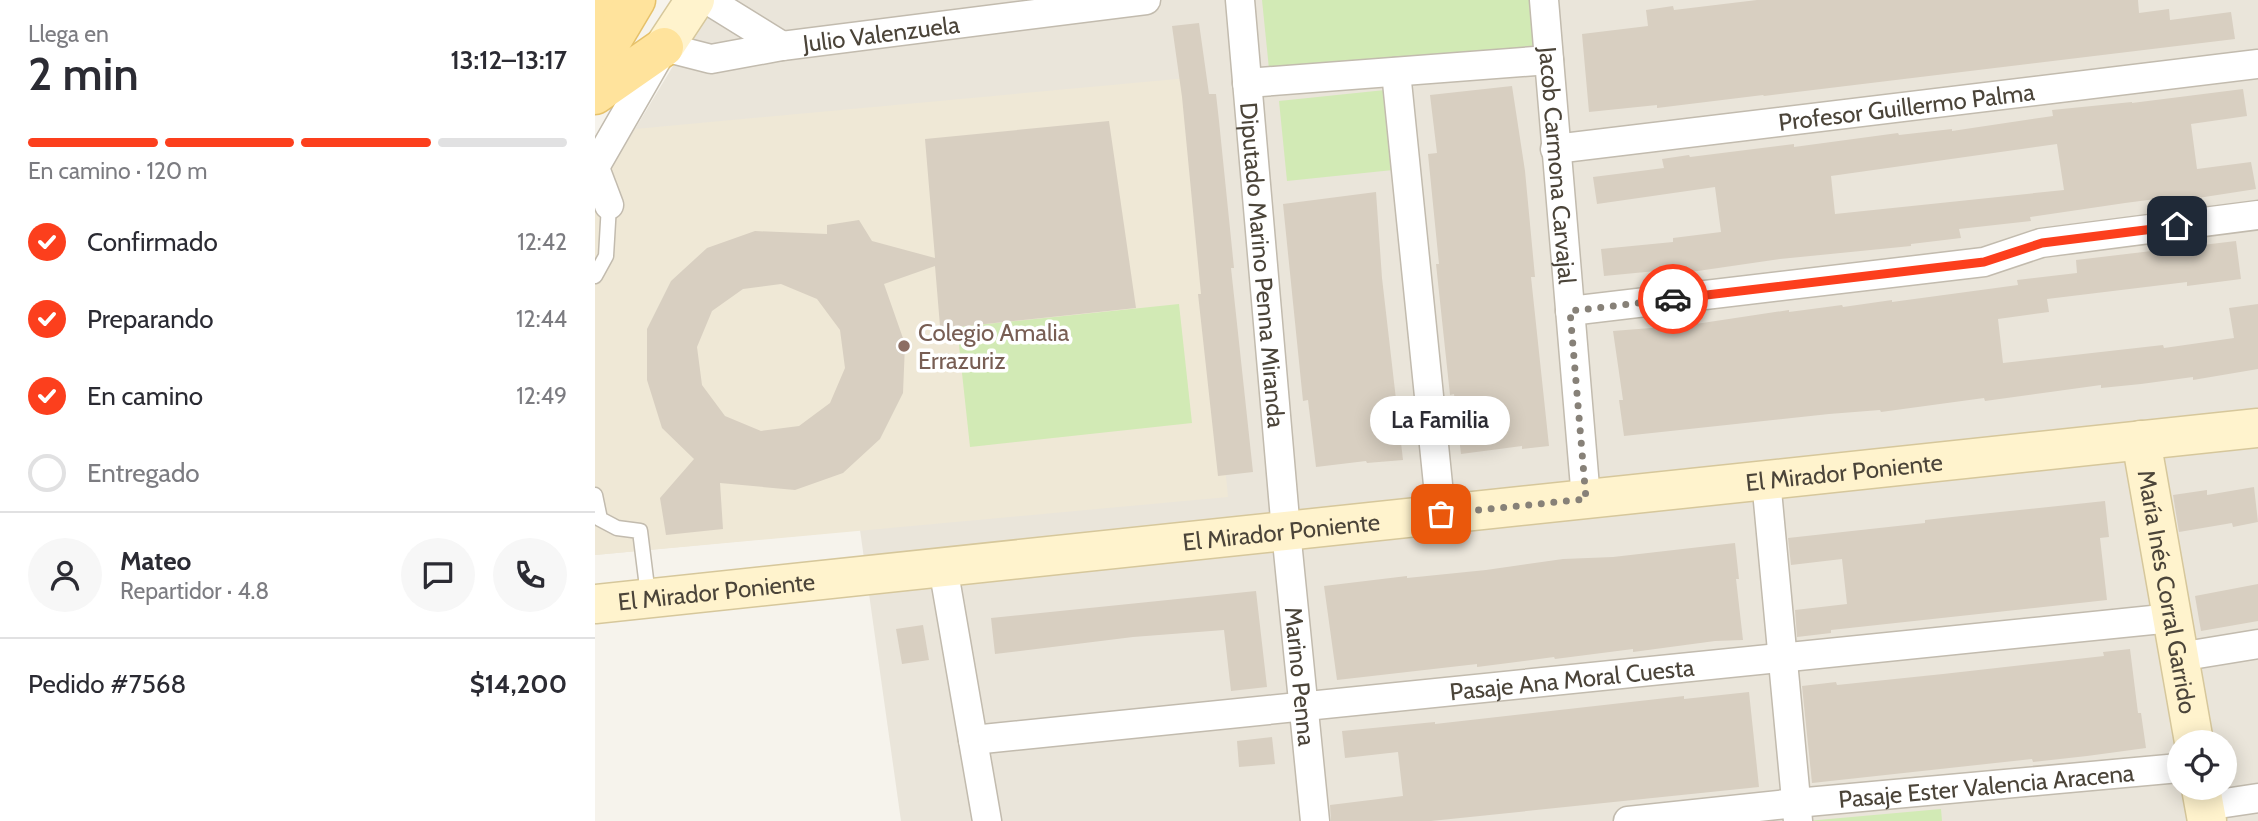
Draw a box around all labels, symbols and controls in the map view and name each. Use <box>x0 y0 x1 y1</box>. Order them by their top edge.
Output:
street label: Julio Valenzuela <box>800 9 962 58</box>
text: Llega en <box>28 20 109 48</box>
text: 13:12–13:17 <box>450 44 567 76</box>
street label: Jacob Carmona Carvajal <box>1533 45 1582 286</box>
text: 2 min <box>28 46 139 102</box>
street label: Profesor Guillermo Palma <box>1777 77 2037 136</box>
street label: Diputado Marino Penna Miranda <box>1234 101 1292 429</box>
text: En camino · 120 m <box>28 157 207 185</box>
pin <box>2147 196 2207 256</box>
icon: home <box>2158 207 2196 245</box>
icon: check <box>28 223 66 261</box>
text: Confirmado <box>87 226 218 258</box>
text: 12:42 <box>517 228 567 256</box>
courier <box>1638 264 1708 334</box>
icon: car <box>1654 280 1692 318</box>
icon: check <box>28 300 66 338</box>
text: Preparando <box>87 303 214 335</box>
text: 12:44 <box>516 305 567 333</box>
place label: Colegio Amalia Errazuriz <box>918 318 1070 375</box>
marker: Colegio Amalia Errazuriz <box>896 338 912 354</box>
icon: check <box>28 377 66 415</box>
text: En camino <box>87 380 203 412</box>
text: 12:49 <box>516 382 567 410</box>
callout: La Familia <box>1371 395 1511 444</box>
text: La Familia <box>1391 406 1489 434</box>
street label: El Mirador Poniente <box>1744 447 1944 497</box>
text: Entregado <box>87 457 200 489</box>
street label: María Inés Corral Garrido <box>2132 467 2203 716</box>
pin <box>1411 484 1471 544</box>
icon: bag <box>1422 495 1460 533</box>
street label: El Mirador Poniente <box>1181 507 1381 556</box>
button: person <box>28 538 102 612</box>
button: chat <box>401 538 475 612</box>
button: phone <box>493 538 567 612</box>
text: Mateo <box>120 545 191 577</box>
street label: El Mirador Poniente <box>616 566 816 616</box>
text: Repartidor · 4.8 <box>120 577 269 605</box>
street label: Marino Penna <box>1279 605 1322 748</box>
street label: Pasaje Ana Moral Cuesta <box>1448 652 1696 706</box>
text: Pedido #7568 <box>28 668 186 700</box>
text: $14,200 <box>470 668 567 700</box>
map controls <box>2167 730 2237 800</box>
button: locate <box>2167 730 2237 800</box>
street label: Pasaje Ester Valencia Aracena <box>1837 758 2136 814</box>

